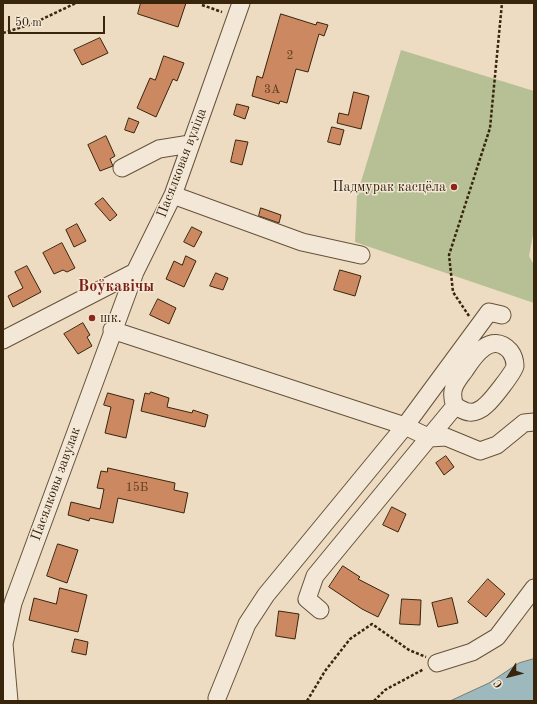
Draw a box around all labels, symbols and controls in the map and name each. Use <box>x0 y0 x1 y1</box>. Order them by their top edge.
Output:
scale bar <box>10 8 107 34</box>
text: 50 m <box>15 17 42 29</box>
house number: 2 <box>287 49 293 63</box>
house number: 3А <box>264 83 280 97</box>
street label: Пасялковая вуліца <box>153 106 211 220</box>
place label: Падмурак касцёла <box>332 179 446 195</box>
marker: Падмурак касцёла <box>449 182 459 192</box>
district label: Воўкавічы <box>78 277 154 297</box>
place label: шк. <box>100 310 122 326</box>
marker: шк. <box>87 313 97 323</box>
street label: Пасялковы завулак <box>28 425 84 543</box>
house number: 15Б <box>126 481 148 495</box>
north arrow <box>489 656 529 696</box>
text: С <box>492 677 505 690</box>

